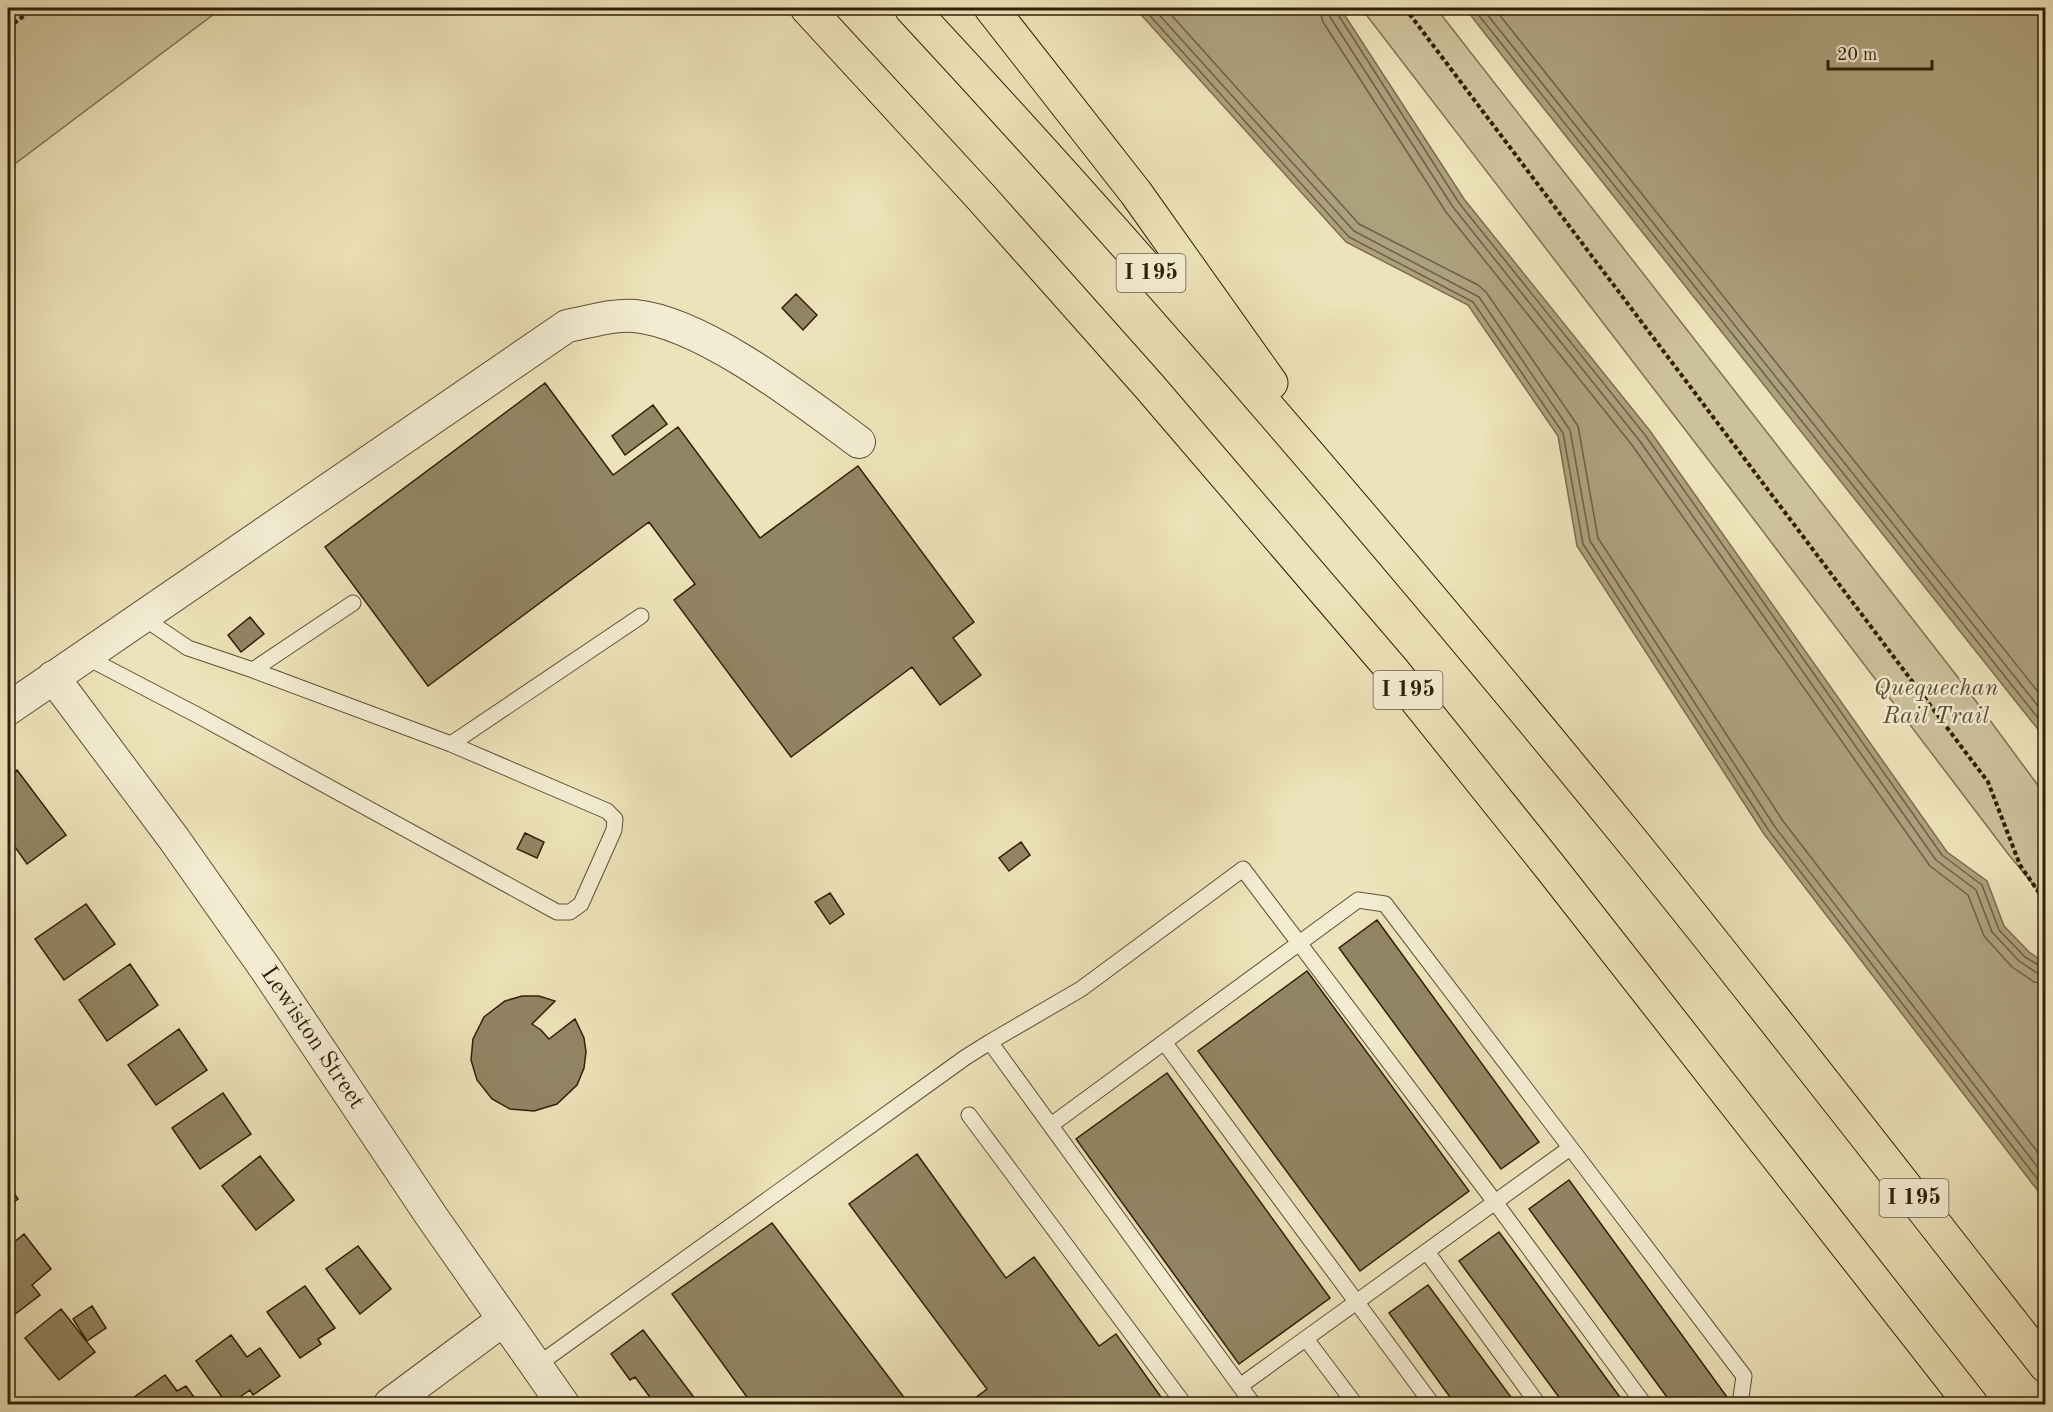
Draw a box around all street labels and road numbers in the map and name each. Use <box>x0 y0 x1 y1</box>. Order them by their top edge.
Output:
road number: I 195 <box>1116 254 1186 292</box>
road number: I 195 <box>1374 671 1442 709</box>
street label: Lewiston Street <box>256 962 368 1114</box>
road number: I 195 <box>1880 1179 1948 1217</box>

